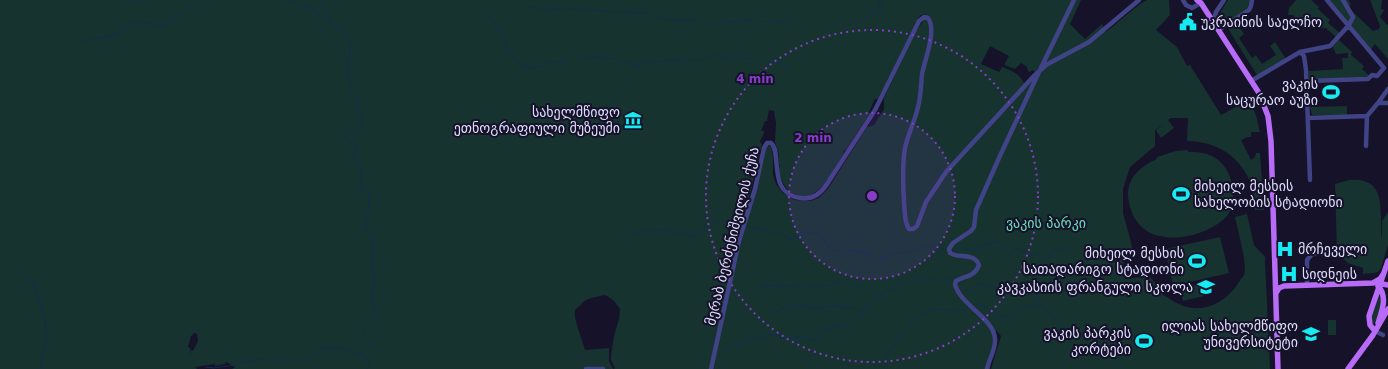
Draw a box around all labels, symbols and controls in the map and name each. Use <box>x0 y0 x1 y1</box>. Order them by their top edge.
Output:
public building icon: უკრაინის საელჩო <box>1178 12 1198 32</box>
place label: უკრაინის საელჩო <box>1201 14 1322 30</box>
text: 4 min <box>736 72 774 86</box>
place label: ვაკის საცურაო აუზი <box>1226 76 1318 108</box>
sports icon: ვაკის საცურაო აუზი <box>1321 82 1341 102</box>
place label: სახელმწიფო ეთნოგრაფიული მუზეუმი <box>454 104 620 136</box>
museum icon: სახელმწიფო ეთნოგრაფიული მუზეუმი <box>623 110 643 130</box>
text: 2 min <box>794 131 832 145</box>
street label: მერაბ ბერძენიშვილის ქუჩა <box>702 145 762 327</box>
place label: მიხეილ მესხის სახელობის სტადიონი <box>1194 178 1343 210</box>
sports icon: მიხეილ მესხის სახელობის სტადიონი <box>1171 184 1191 204</box>
centre of rings <box>865 189 879 203</box>
park label: ვაკის პარკი <box>1006 215 1086 231</box>
hospital icon: მრჩეველი <box>1275 239 1295 259</box>
place label: მრჩეველი <box>1298 241 1367 257</box>
place label: მიხეილ მესხის სათადარიგო სტადიონი <box>1023 245 1184 277</box>
sports icon: მიხეილ მესხის სათადარიგო სტადიონი <box>1187 251 1207 271</box>
hospital icon: სიდნეის <box>1279 264 1299 284</box>
place label: სიდნეის <box>1302 266 1357 282</box>
school or university icon: კავკასიის ფრანგული სკოლა <box>1196 277 1216 297</box>
place label: კავკასიის ფრანგული სკოლა <box>997 279 1193 295</box>
place label: ილიას სახელმწიფო უნივერსიტეტი <box>1162 318 1298 350</box>
school or university icon: ილიას სახელმწიფო უნივერსიტეტი <box>1301 324 1321 344</box>
place label: ვაკის პარკის კორტები <box>1043 325 1131 357</box>
sports icon: ვაკის პარკის კორტები <box>1134 331 1154 351</box>

